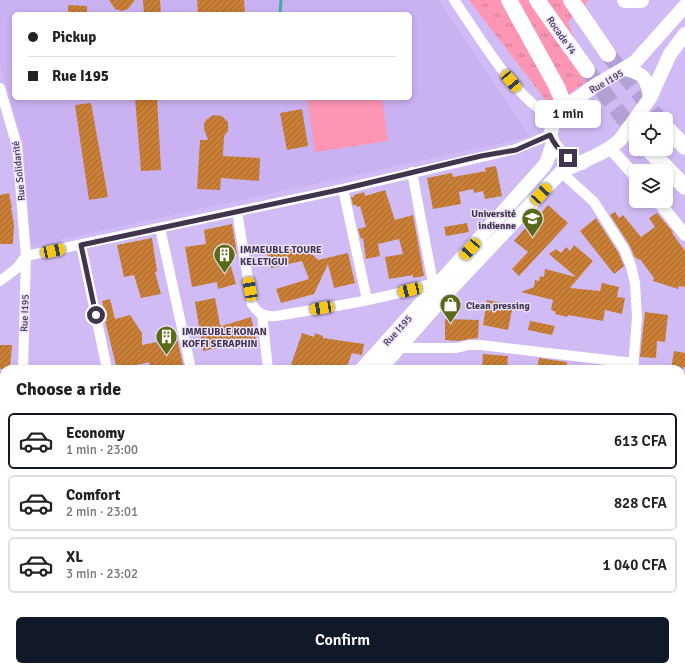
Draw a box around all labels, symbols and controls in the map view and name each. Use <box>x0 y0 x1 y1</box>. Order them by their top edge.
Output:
street label: Rocade Y4 <box>544 14 579 57</box>
text: Pickup <box>52 28 96 46</box>
text: Rue I195 <box>52 67 109 85</box>
street label: Rue I195 <box>587 67 626 96</box>
car <box>499 68 523 94</box>
callout: 1 min <box>535 100 601 128</box>
text: 1 min <box>552 106 584 122</box>
map controls <box>629 112 673 208</box>
button: locate <box>629 112 673 156</box>
street label: Rue Solidarité <box>10 140 28 201</box>
route end <box>559 149 577 167</box>
button: layers <box>629 164 673 208</box>
car <box>528 181 554 207</box>
school or university icon: Université indienne <box>519 206 545 239</box>
place label: Université indienne <box>471 208 516 232</box>
car <box>458 236 482 262</box>
building icon: IMMEUBLE TOURE KELETIGUI <box>211 242 237 275</box>
car <box>40 243 66 259</box>
place label: IMMEUBLE TOURE KELETIGUI <box>240 244 322 268</box>
car <box>242 276 258 302</box>
car <box>397 281 423 299</box>
shop icon: Clean pressing <box>437 292 463 325</box>
street label: Rue I195 <box>18 294 32 332</box>
car <box>309 300 335 316</box>
place label: Clean pressing <box>466 300 530 312</box>
route start <box>87 306 105 324</box>
street label: Rue I195 <box>381 313 415 349</box>
building icon: IMMEUBLE KONAN KOFFI SERAPHIN <box>153 324 179 357</box>
place label: IMMEUBLE KONAN KOFFI SERAPHIN <box>182 326 267 350</box>
text: Choose a ride <box>16 378 121 400</box>
icon: car <box>18 423 54 459</box>
text: Economy <box>66 424 125 442</box>
text: 613 CFA <box>614 432 667 450</box>
text: 1 min · 23:00 <box>66 442 138 458</box>
icon: car <box>18 485 54 521</box>
text: Comfort <box>66 486 120 504</box>
text: 828 CFA <box>614 494 667 512</box>
text: 2 min · 23:01 <box>66 504 138 520</box>
icon: car <box>18 547 54 583</box>
text: XL <box>66 548 83 566</box>
text: 1 040 CFA <box>603 556 667 574</box>
text: 3 min · 23:02 <box>66 566 138 582</box>
button: Confirm <box>16 617 669 663</box>

